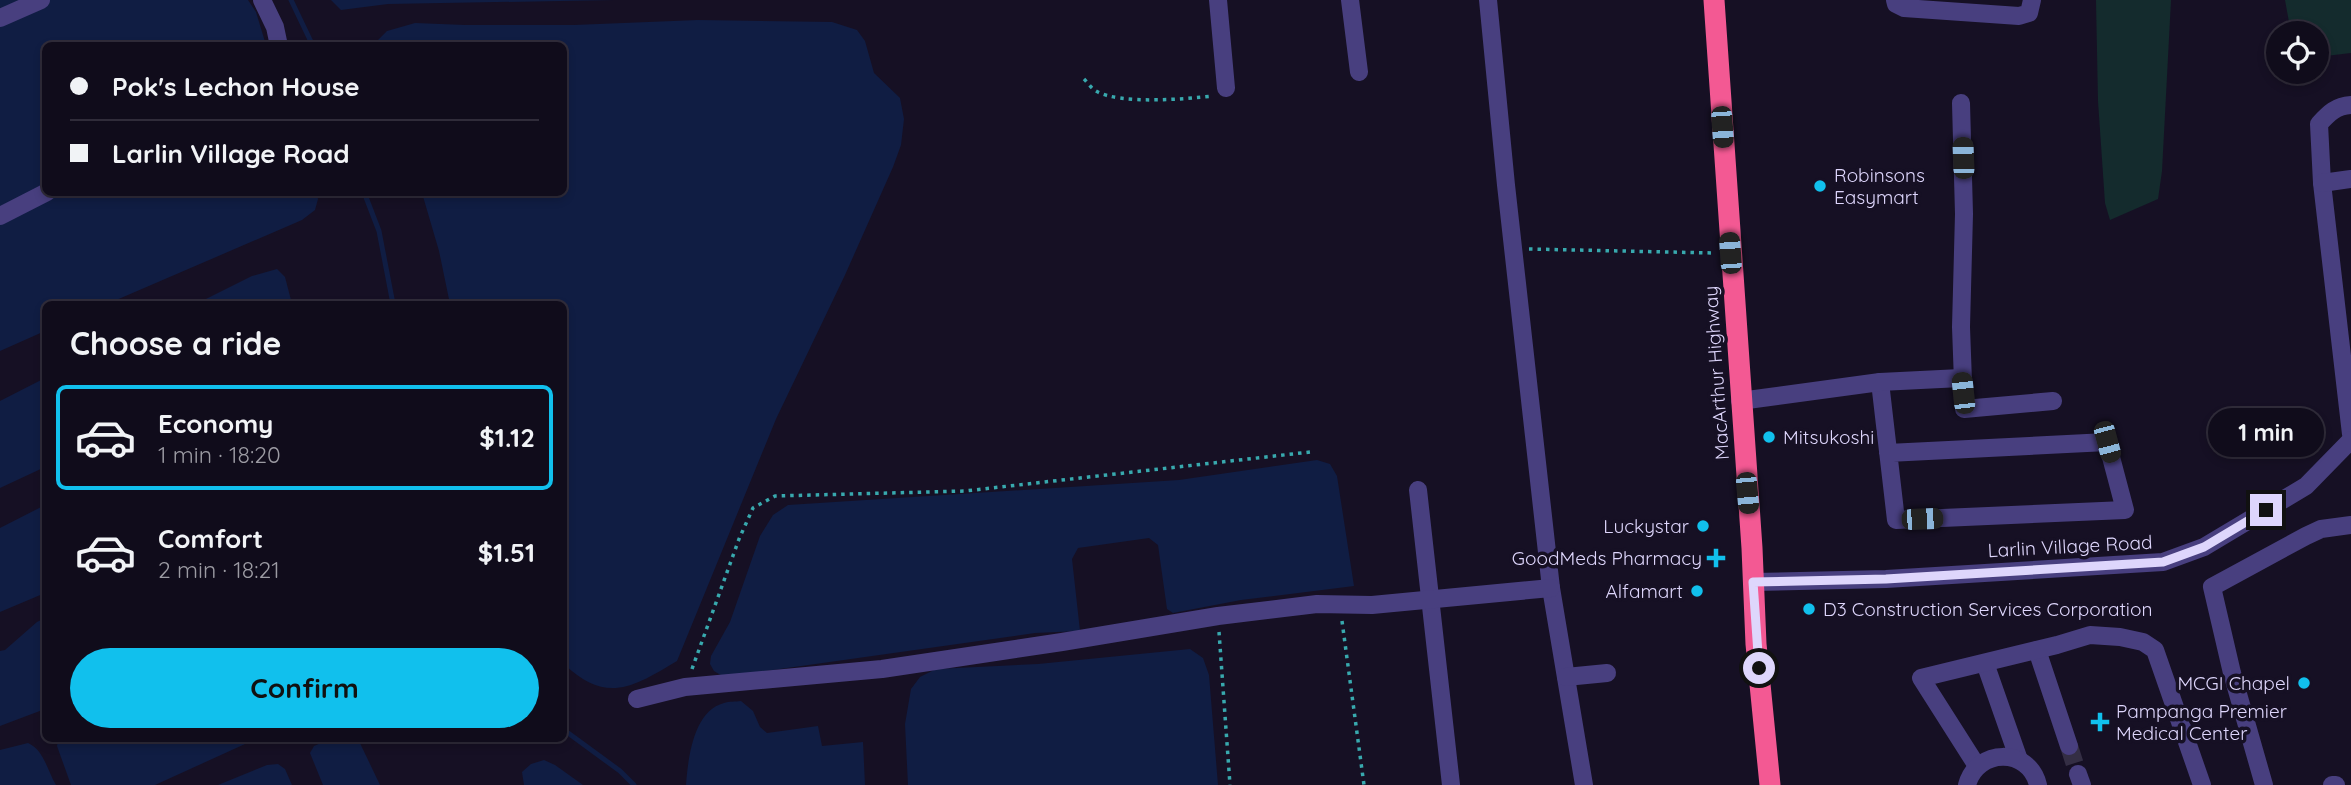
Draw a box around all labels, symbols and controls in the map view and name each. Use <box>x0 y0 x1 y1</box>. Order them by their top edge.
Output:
map controls <box>2266 21 2329 84</box>
button: locate <box>2266 21 2329 84</box>
text: Pok's Lechon House <box>112 70 360 103</box>
car <box>1711 105 1734 149</box>
text: Larlin Village Road <box>112 137 350 170</box>
car <box>1952 137 1975 179</box>
place label: Robinsons Easymart <box>1834 163 1925 209</box>
marker: Robinsons Easymart <box>1812 178 1828 194</box>
car <box>1719 231 1742 275</box>
street label: MacArthur Highway <box>1698 285 1734 461</box>
text: Choose a ride <box>70 323 282 363</box>
car <box>1951 371 1976 415</box>
icon: car <box>74 406 137 469</box>
text: Economy <box>158 407 273 440</box>
callout: 1 min <box>2208 408 2324 458</box>
text: 1 min <box>2238 418 2294 447</box>
car <box>2092 419 2123 465</box>
text: $1.12 <box>479 421 535 454</box>
place label: Mitsukoshi <box>1783 425 1874 449</box>
marker: Mitsukoshi <box>1761 429 1777 445</box>
text: 1 min · 18:20 <box>158 440 281 469</box>
car <box>1735 471 1760 515</box>
route end <box>2250 494 2282 526</box>
car <box>1901 508 1944 530</box>
place label: Luckystar <box>1603 514 1690 538</box>
marker: Luckystar <box>1695 518 1711 534</box>
icon: car <box>74 521 137 584</box>
text: Comfort <box>158 522 263 555</box>
street label: Larlin Village Road <box>1987 530 2153 562</box>
text: $1.51 <box>478 536 535 569</box>
place label: GoodMeds Pharmacy <box>1512 546 1702 570</box>
marker: GoodMeds Pharmacy <box>1708 550 1724 566</box>
text: 2 min · 18:21 <box>158 555 280 584</box>
place label: Alfamart <box>1605 579 1683 603</box>
marker: Alfamart <box>1689 583 1705 599</box>
place label: D3 Construction Services Corporation <box>1823 597 2152 621</box>
marker: D3 Construction Services Corporation <box>1801 601 1817 617</box>
button: Confirm <box>70 648 539 728</box>
route start <box>1743 652 1775 684</box>
place label: MCGI Chapel <box>2177 671 2290 695</box>
marker: MCGI Chapel <box>2296 675 2312 691</box>
place label: Pampanga Premier Medical Center <box>2116 699 2288 745</box>
marker: Pampanga Premier Medical Center <box>2090 712 2110 732</box>

